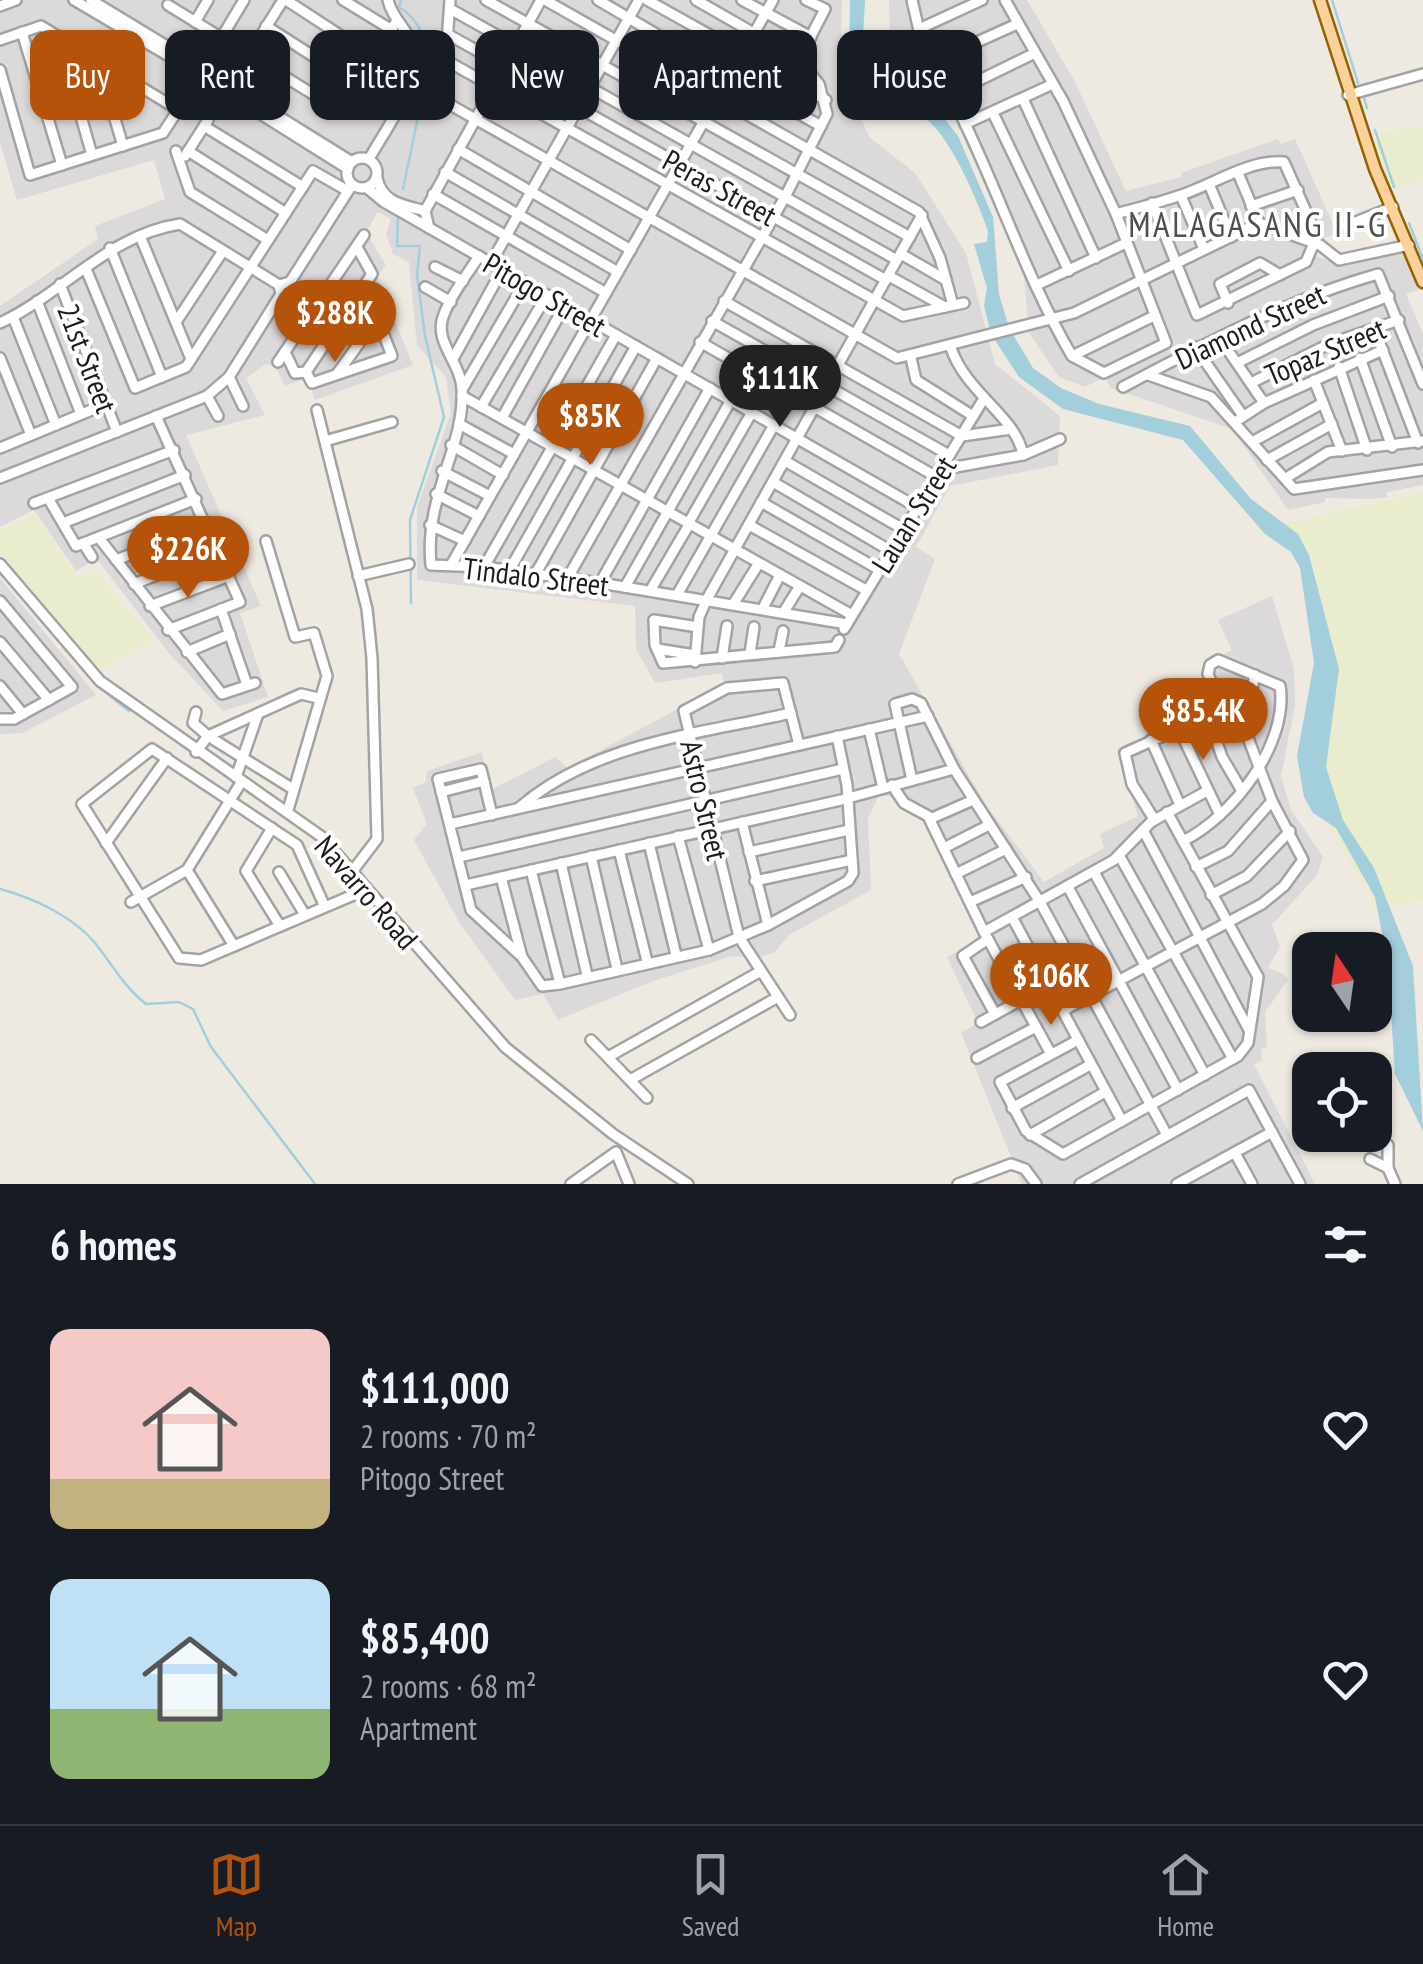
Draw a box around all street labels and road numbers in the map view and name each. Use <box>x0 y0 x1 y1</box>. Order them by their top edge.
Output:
street label: Peras Street <box>656 140 784 234</box>
street label: Pitogo Street <box>477 243 614 345</box>
street label: Diamond Street <box>1169 274 1332 378</box>
street label: 21st Street <box>49 298 127 419</box>
street label: Topaz Street <box>1259 308 1392 394</box>
street label: Lauan Street <box>862 448 965 580</box>
street label: Tindalo Street <box>461 548 612 604</box>
street label: Astro Street <box>672 736 738 865</box>
street label: Navarro Road <box>307 827 427 957</box>

